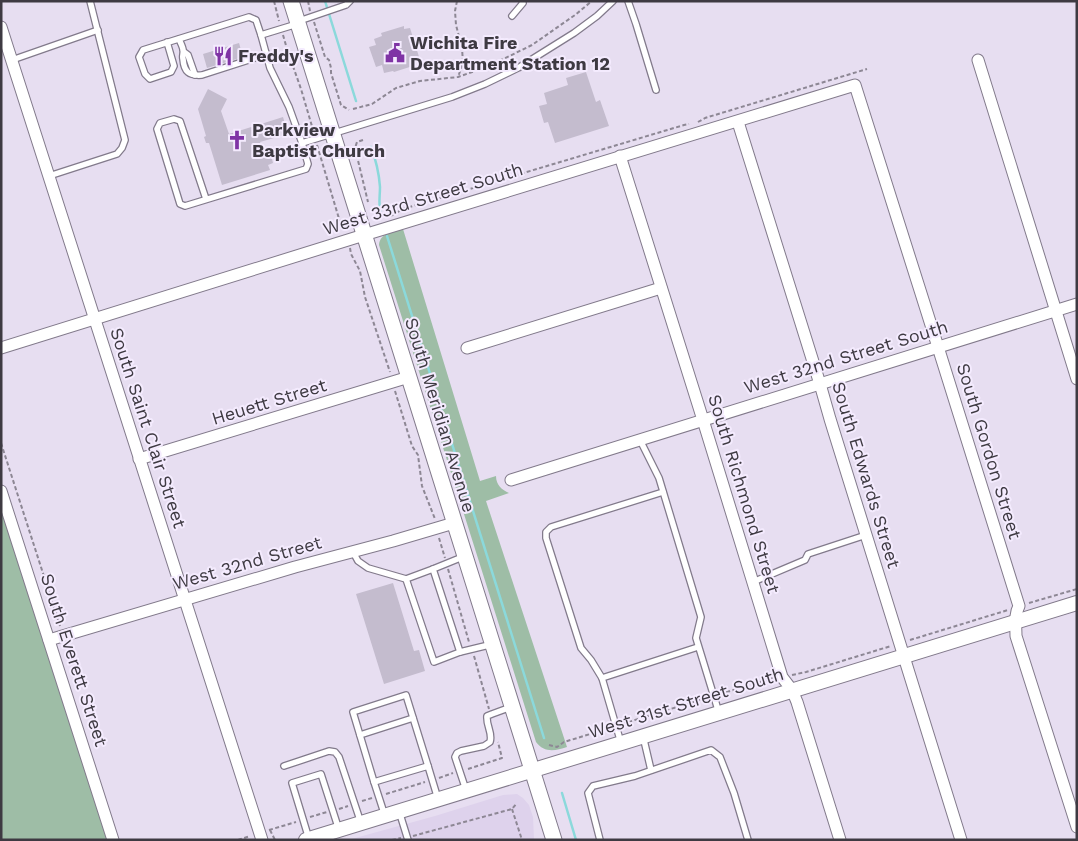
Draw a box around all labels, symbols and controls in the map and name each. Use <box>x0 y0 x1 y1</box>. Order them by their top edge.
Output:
place label: Wichita Fire Department Station 12 <box>410 32 610 74</box>
public building icon: Wichita Fire Department Station 12 <box>384 42 406 64</box>
restaurant icon: Freddy's <box>212 45 234 67</box>
place label: Freddy's <box>238 45 314 66</box>
place label: Parkview Baptist Church <box>252 119 385 161</box>
church icon: Parkview Baptist Church <box>226 129 248 151</box>
street label: West 33rd Street South <box>320 158 525 239</box>
street label: South Meridian Avenue <box>401 315 480 515</box>
street label: West 32nd Street South <box>741 315 950 398</box>
street label: South Saint Clair Street <box>106 325 191 531</box>
street label: South Gordon Street <box>953 360 1026 542</box>
street label: Heuett Street <box>209 374 329 429</box>
street label: South Edwards Street <box>828 379 905 571</box>
street label: South Richmond Street <box>704 392 785 596</box>
street label: West 32nd Street <box>170 531 324 594</box>
street label: South Everett Street <box>37 571 112 749</box>
street label: West 31st Street South <box>586 663 786 742</box>

